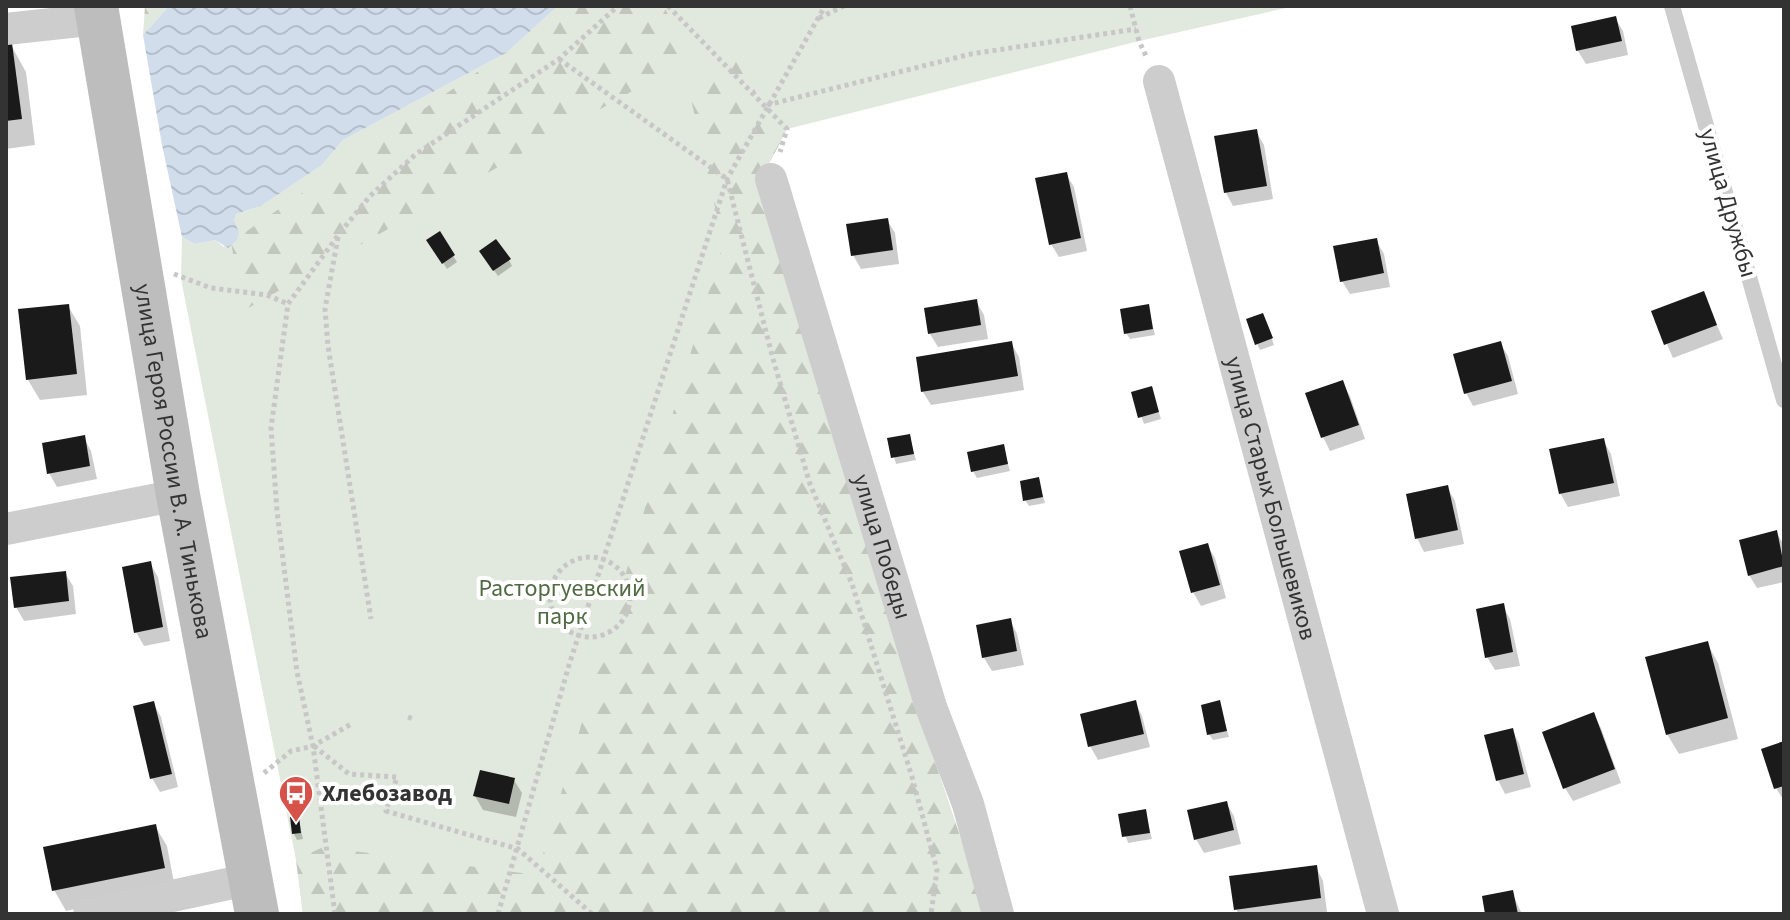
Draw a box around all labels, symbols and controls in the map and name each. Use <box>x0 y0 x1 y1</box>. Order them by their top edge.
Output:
street label: улица Дружбы <box>1690 124 1766 282</box>
street label: улица Героя России В. А. Тинькова <box>125 281 222 642</box>
street label: улица Старых Большевиков <box>1216 352 1326 644</box>
street label: улица Победы <box>844 470 921 623</box>
park label: Расторгуевский парк <box>478 571 646 634</box>
bus stop icon: Хлебозавод <box>277 774 315 824</box>
place label: Хлебозавод <box>322 776 452 811</box>

